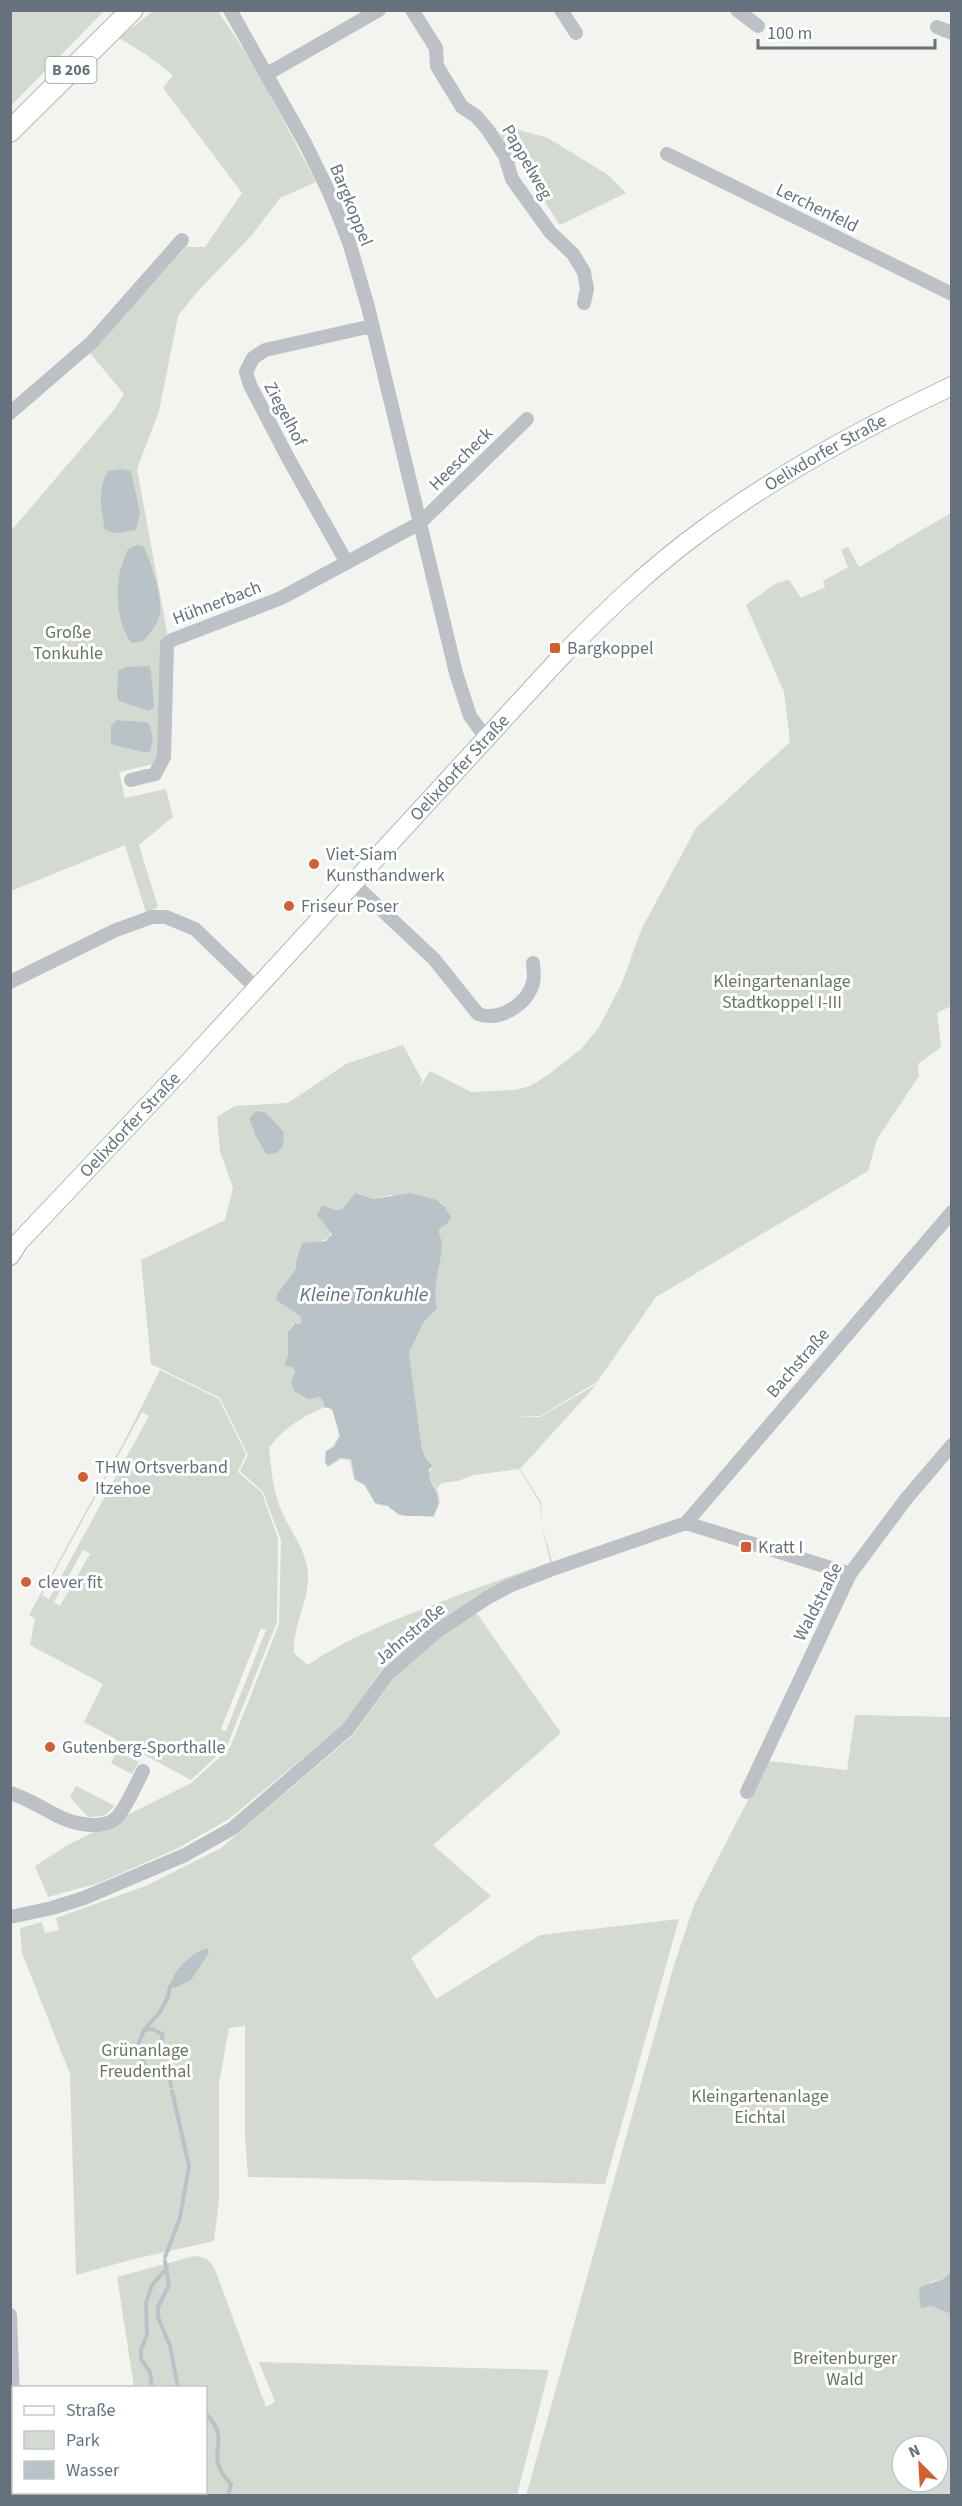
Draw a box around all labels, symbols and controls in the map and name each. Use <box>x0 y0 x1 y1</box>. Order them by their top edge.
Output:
scale bar <box>758 12 935 50</box>
text: 100 m <box>767 21 812 46</box>
road number: B 206 <box>46 57 97 83</box>
street label: Pappelweg <box>496 120 558 204</box>
street label: Bargkoppel <box>323 160 379 250</box>
street label: Lerchenfeld <box>772 177 862 239</box>
street label: Ziegelhof <box>258 377 313 451</box>
street label: Oelixdorfer Straße <box>759 408 891 497</box>
street label: Heescheck <box>423 421 499 497</box>
street label: Hühnerbach <box>169 575 265 631</box>
park label: Große Tonkuhle <box>33 620 103 666</box>
place label: Bargkoppel <box>567 636 654 661</box>
marker: Bargkoppel <box>548 641 562 655</box>
street label: Oelixdorfer Straße <box>404 709 515 826</box>
place label: Viet-Siam Kunsthandwerk <box>326 842 445 888</box>
marker: Viet-Siam Kunsthandwerk <box>307 857 321 871</box>
place label: Friseur Poser <box>301 894 399 919</box>
marker: Friseur Poser <box>282 899 296 913</box>
park label: Kleingartenanlage Stadtkoppel I-III <box>713 969 851 1015</box>
street label: Oelixdorfer Straße <box>74 1066 186 1183</box>
water label: Kleine Tonkuhle <box>300 1281 428 1309</box>
street label: Bachstraße <box>761 1323 835 1403</box>
place label: THW Ortsverband Itzehoe <box>95 1455 228 1501</box>
marker: THW Ortsverband Itzehoe <box>76 1470 90 1484</box>
place label: Kratt I <box>758 1535 803 1560</box>
marker: Kratt I <box>739 1540 753 1554</box>
street label: Waldstraße <box>788 1558 848 1646</box>
place label: clever fit <box>38 1570 103 1595</box>
marker: clever fit <box>19 1575 33 1589</box>
street label: Jahnstraße <box>369 1597 451 1671</box>
place label: Gutenberg-Sporthalle <box>62 1735 226 1760</box>
marker: Gutenberg-Sporthalle <box>43 1740 57 1754</box>
park label: Grünanlage Freudenthal <box>99 2038 191 2084</box>
park label: Kleingartenanlage Eichtal <box>691 2084 829 2130</box>
park label: Breitenburger Wald <box>793 2346 898 2392</box>
legend <box>12 2386 207 2494</box>
text: Straße <box>66 2398 116 2423</box>
text: Park <box>66 2428 100 2453</box>
north arrow <box>890 2434 950 2494</box>
text: N <box>905 2439 924 2463</box>
text: Wasser <box>66 2458 120 2483</box>

